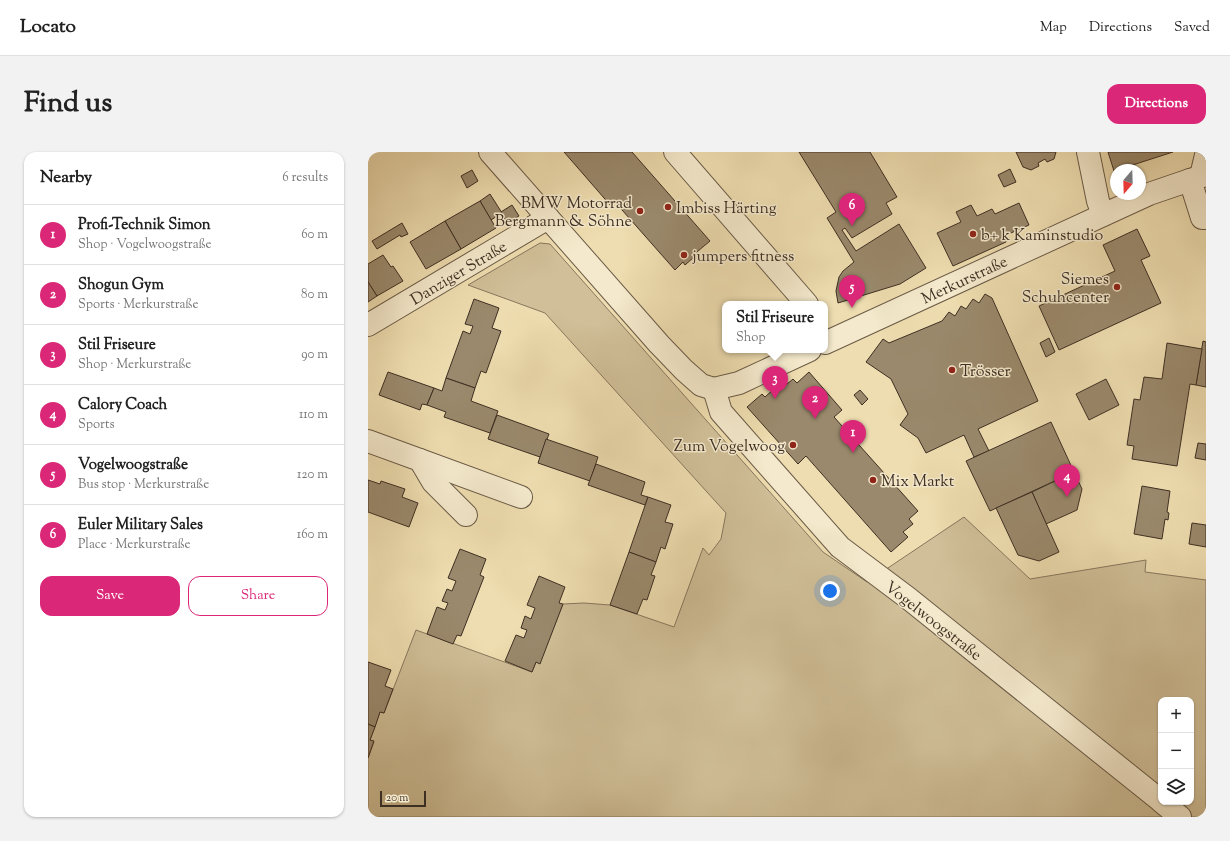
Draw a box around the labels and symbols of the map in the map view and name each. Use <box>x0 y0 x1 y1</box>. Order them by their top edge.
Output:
north arrow <box>1110 164 1146 200</box>
place label: BMW Motorrad Bergmann & Söhne <box>495 193 632 234</box>
pin: 6 <box>839 193 865 226</box>
place label: Imbiss Härting <box>676 198 777 221</box>
marker: Imbiss Härting <box>663 202 673 212</box>
marker: BMW Motorrad Bergmann & Söhne <box>635 206 645 216</box>
place label: b+ k Kaminstudio <box>981 225 1103 248</box>
marker: b+ k Kaminstudio <box>968 229 978 239</box>
street label: Danziger Straße <box>407 236 512 312</box>
place label: jumpers fitness <box>692 246 794 269</box>
marker: jumpers fitness <box>679 250 689 260</box>
street label: Merkurstraße <box>918 251 1012 311</box>
place label: Siemes Schuhcenter <box>1022 269 1109 310</box>
pin: 5 <box>839 275 865 308</box>
marker: Siemes Schuhcenter <box>1112 282 1122 292</box>
place label: Trösser <box>960 361 1011 384</box>
marker: Trösser <box>947 365 957 375</box>
pin: 3 <box>762 366 788 399</box>
pin: 2 <box>802 386 828 419</box>
pin: 1 <box>840 420 866 453</box>
place label: Zum Vogelwoog <box>674 436 785 459</box>
marker: Zum Vogelwoog <box>788 440 798 450</box>
pin: 4 <box>1054 464 1080 497</box>
place label: Mix Markt <box>881 471 955 494</box>
marker: Mix Markt <box>868 475 878 485</box>
street label: Vogelwoogstraße <box>879 577 986 667</box>
your location <box>820 581 840 601</box>
scale bar <box>380 789 426 808</box>

